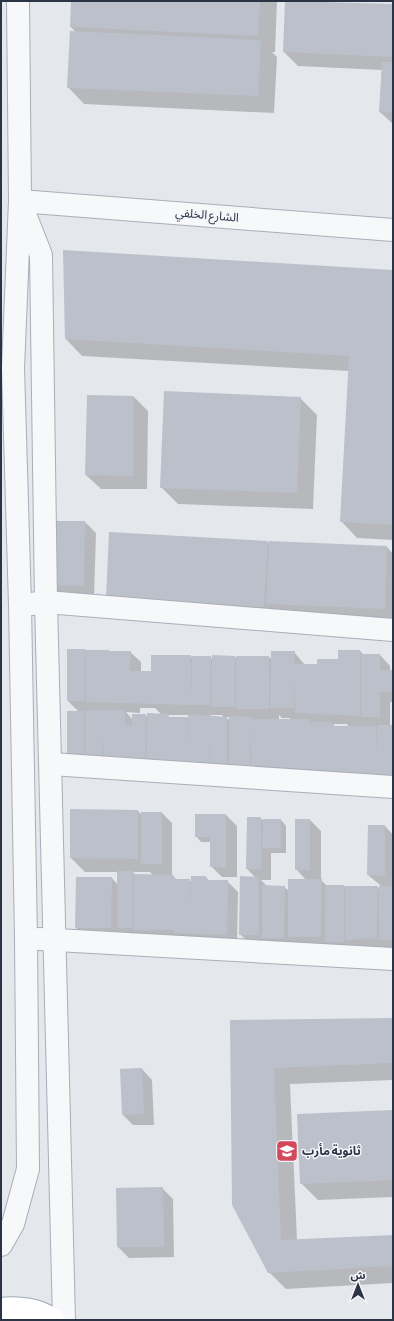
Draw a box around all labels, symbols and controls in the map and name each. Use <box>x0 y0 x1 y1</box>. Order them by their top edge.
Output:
street label: الشارع الخلفي <box>174 205 240 228</box>
school or university icon: ثانوية مأرب <box>274 1138 300 1164</box>
place label: ثانوية مأرب <box>302 1143 361 1158</box>
north arrow <box>338 1265 378 1305</box>
text: ش <box>350 1269 366 1282</box>

